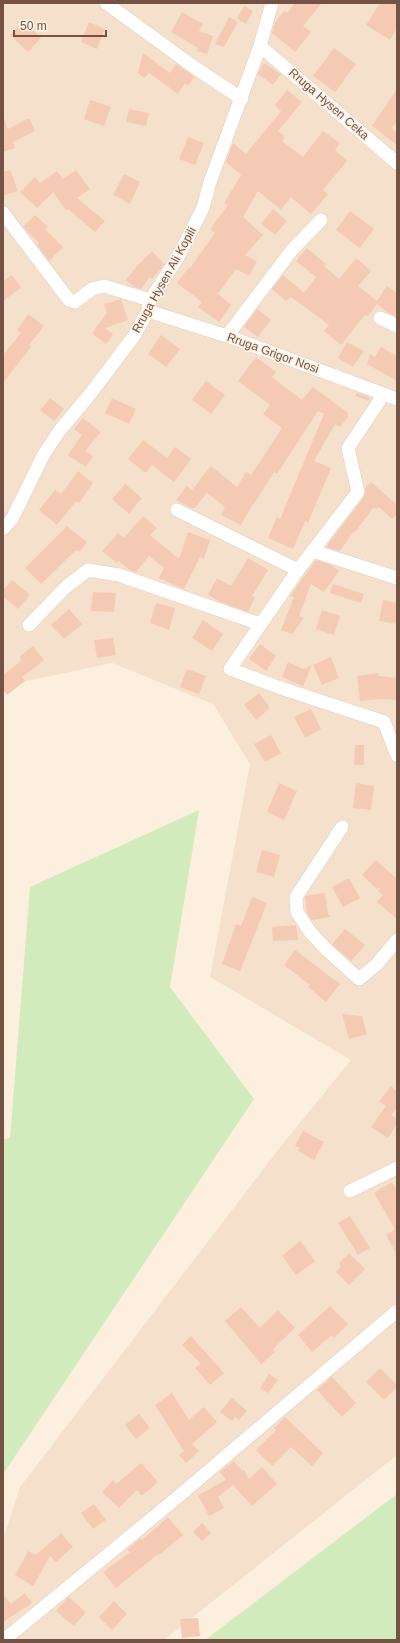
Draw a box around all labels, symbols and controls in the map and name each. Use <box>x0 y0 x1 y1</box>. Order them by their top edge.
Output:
scale bar <box>14 12 106 38</box>
text: 50 m <box>20 19 47 33</box>
street label: Rruga Hysen Ceka <box>286 65 372 143</box>
street label: Rruga Hysen Ali Kopili <box>129 225 199 335</box>
street label: Rruga Grigor Nosi <box>225 330 321 376</box>

